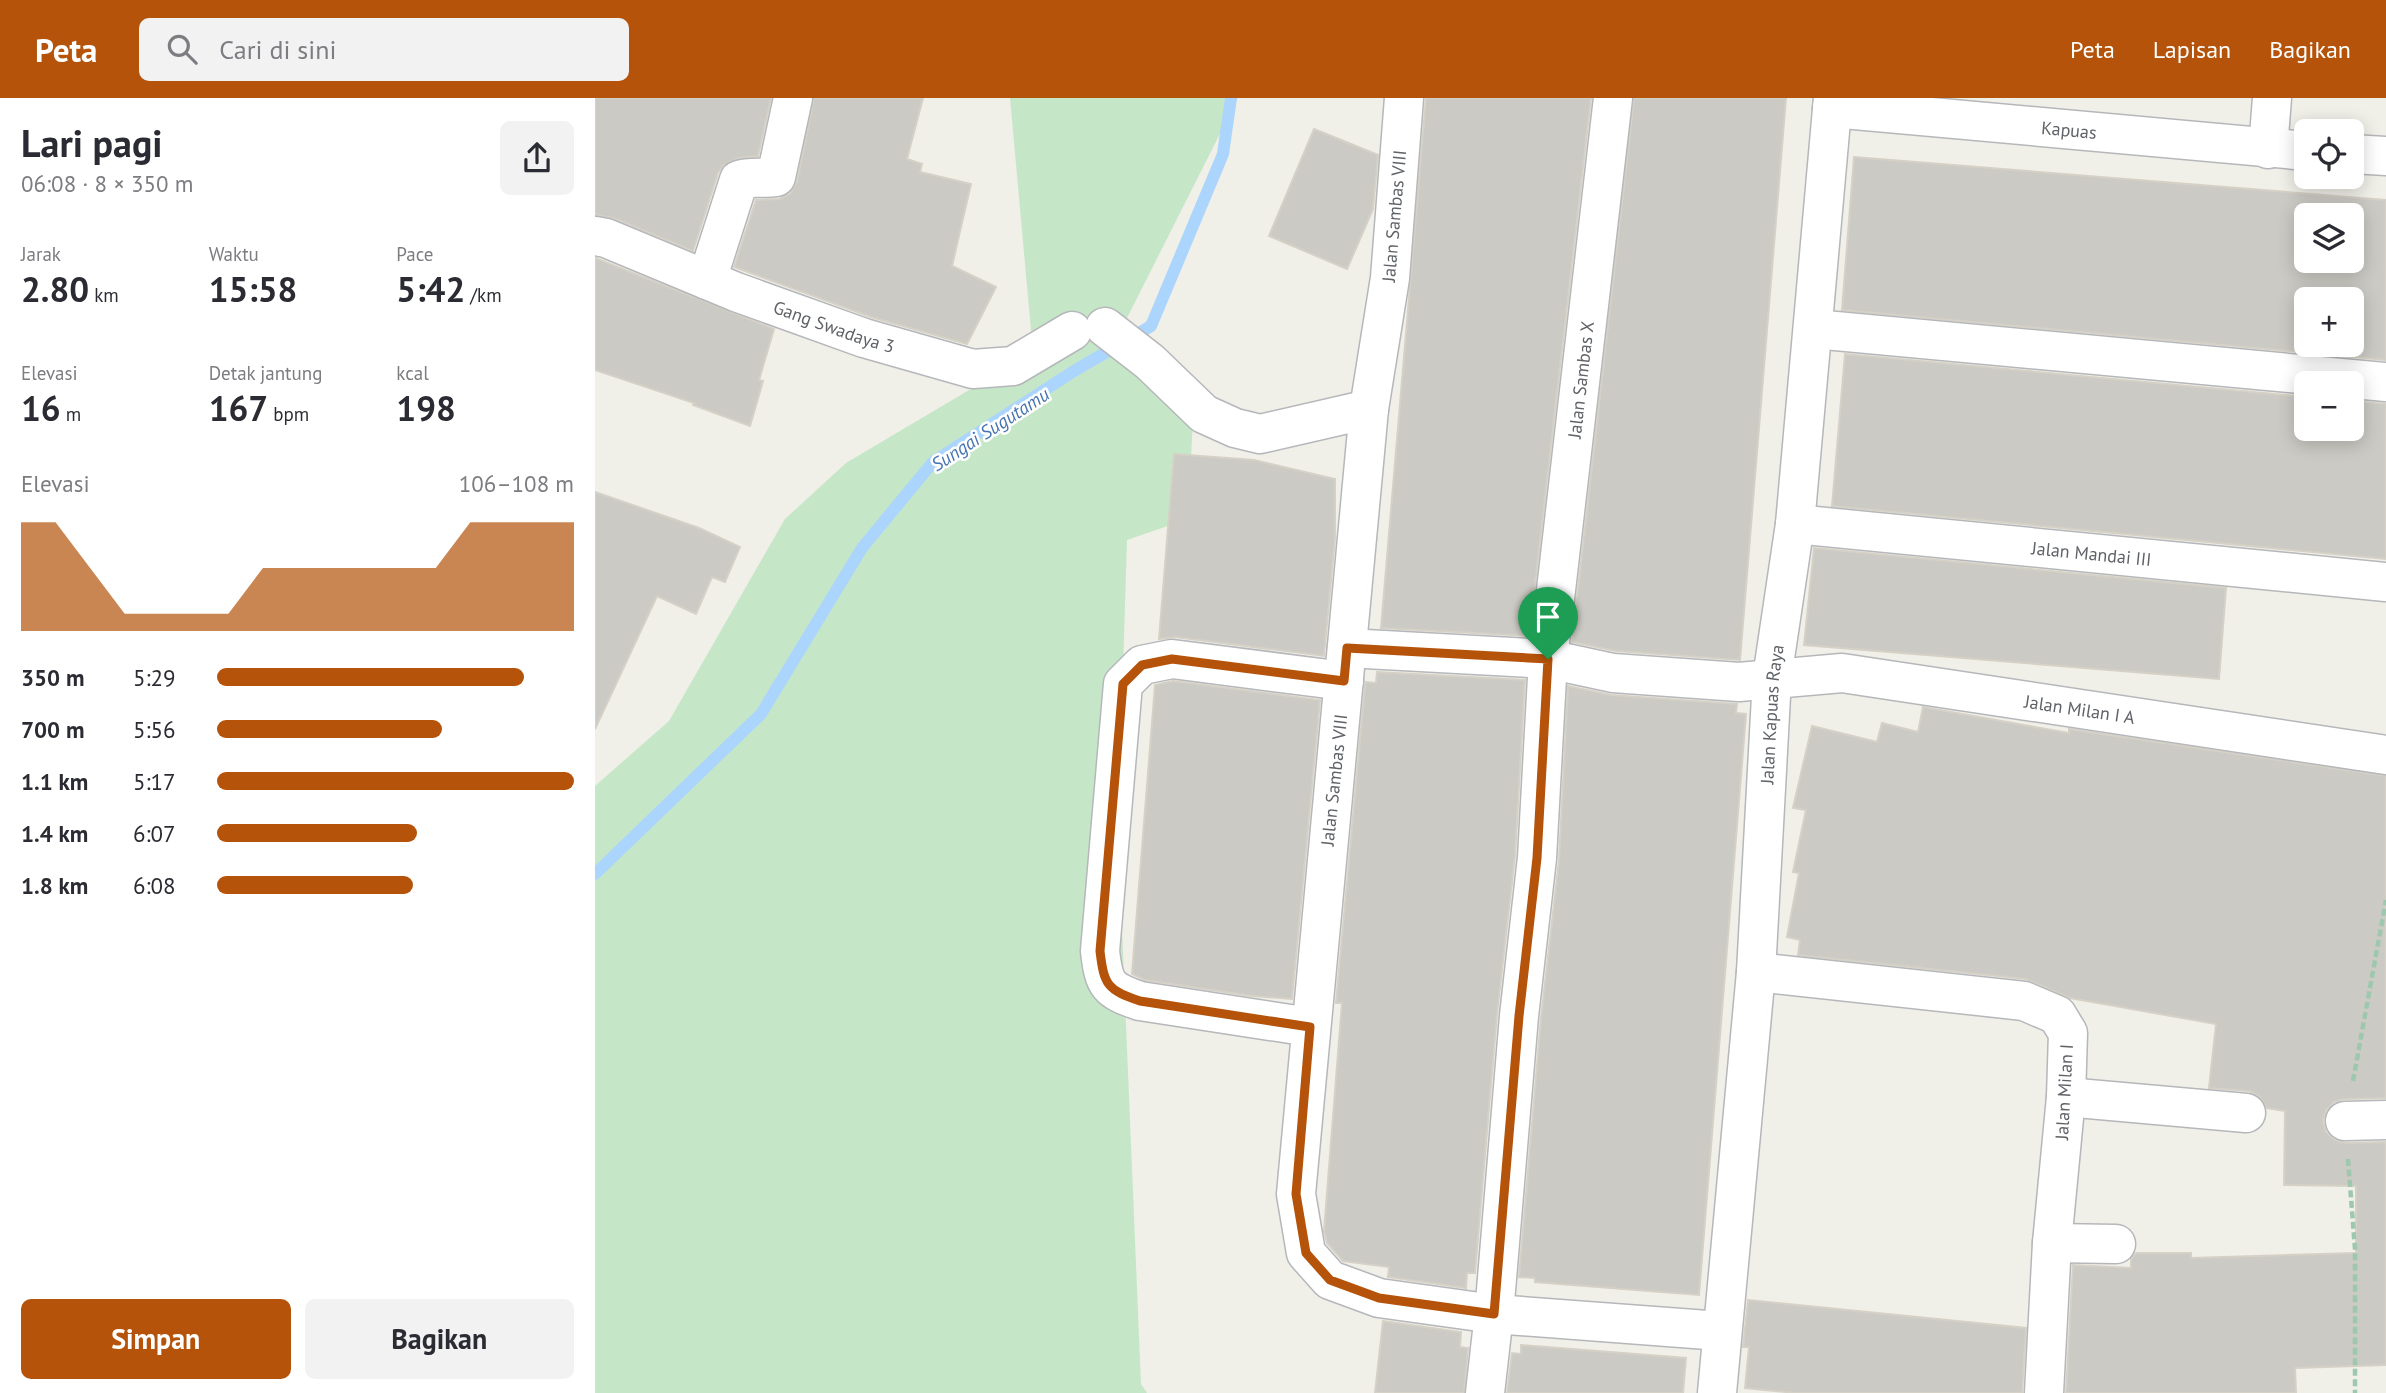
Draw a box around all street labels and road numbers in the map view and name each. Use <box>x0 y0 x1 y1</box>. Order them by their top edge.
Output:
street label: Kapuas <box>2040 116 2098 143</box>
street label: Jalan Sambas VIII <box>1377 149 1411 284</box>
street label: Gang Swadaya 3 <box>770 295 897 358</box>
street label: Jalan Sambas X <box>1562 320 1599 441</box>
street label: Jalan Mandai III <box>2030 536 2152 570</box>
street label: Jalan Kapuas Raya <box>1755 643 1788 786</box>
street label: Jalan Milan I A <box>2022 689 2137 729</box>
street label: Jalan Sambas VIII <box>1316 713 1352 848</box>
street label: Jalan Milan I <box>2050 1043 2078 1142</box>

